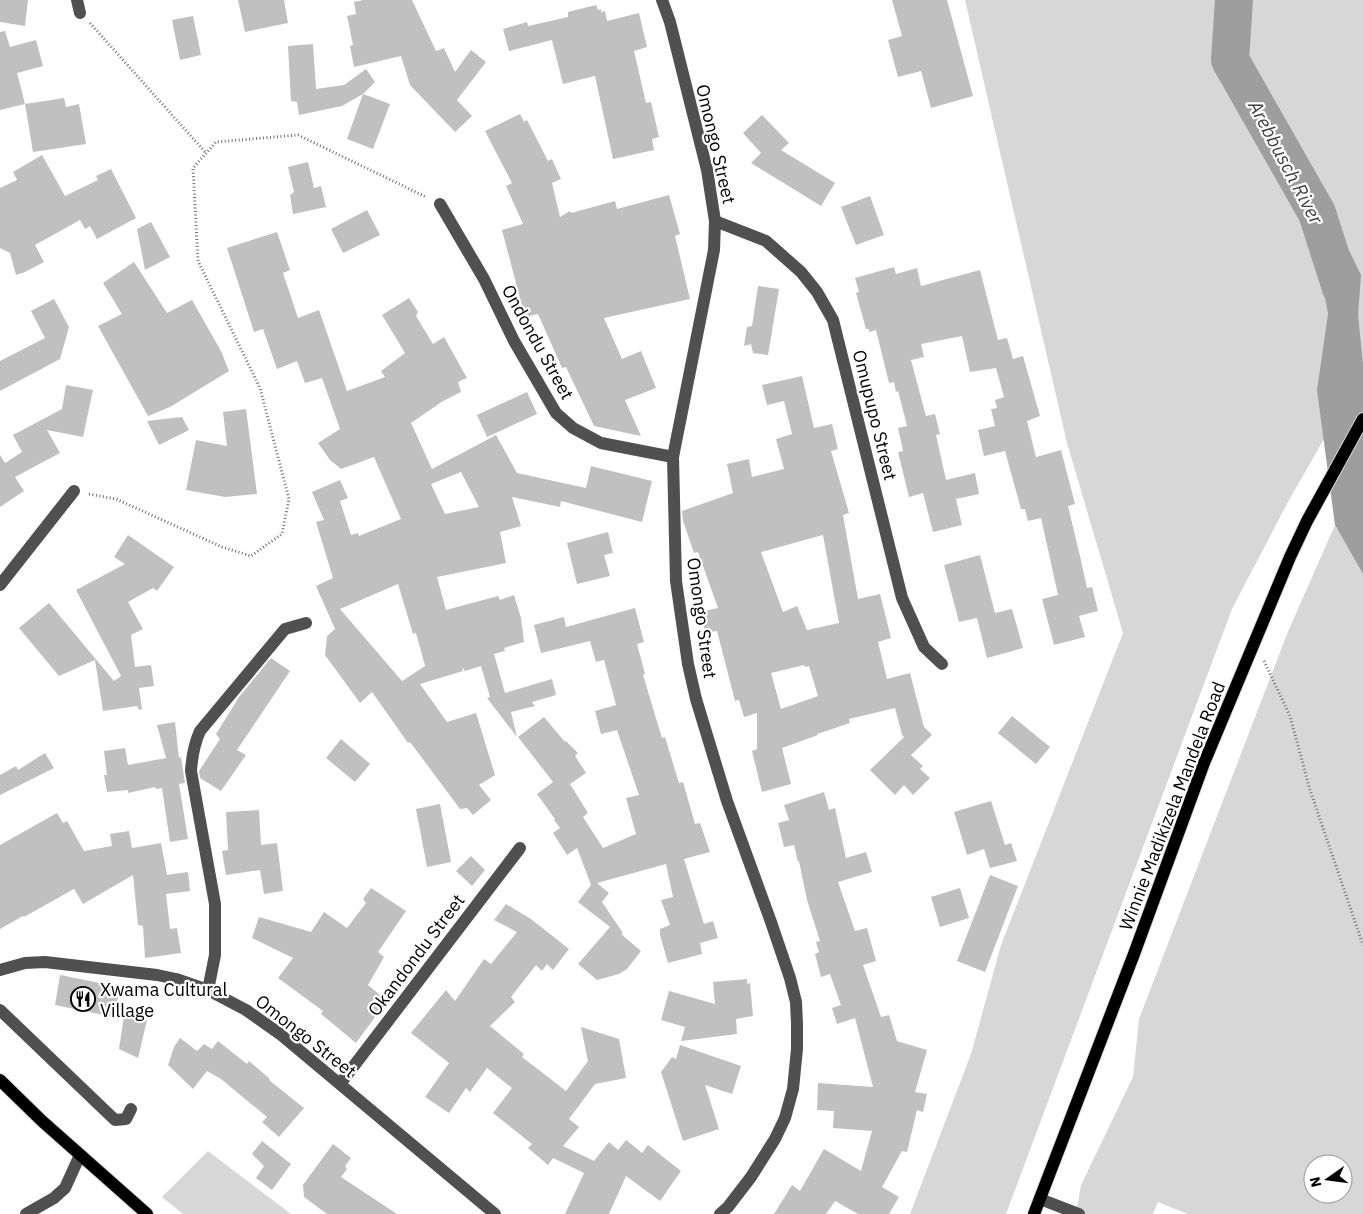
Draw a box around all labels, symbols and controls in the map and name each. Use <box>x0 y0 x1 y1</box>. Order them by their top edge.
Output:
street label: Omongo Street <box>691 82 741 206</box>
water label: Arebbusch River <box>1243 95 1329 229</box>
street label: Ondondu Street <box>497 280 579 404</box>
street label: Omupupo Street <box>848 347 902 483</box>
street label: Omongo Street <box>682 556 722 680</box>
street label: Winnie Madikizela Mandela Road <box>1114 678 1230 934</box>
street label: Okandondu Street <box>363 889 469 1021</box>
place label: Xwama Cultural Village <box>100 978 227 1022</box>
restaurant icon: Xwama Cultural Village <box>70 986 96 1012</box>
street label: Omongo Street <box>251 989 361 1083</box>
north arrow <box>1303 1154 1353 1204</box>
text: N <box>1305 1175 1325 1189</box>

